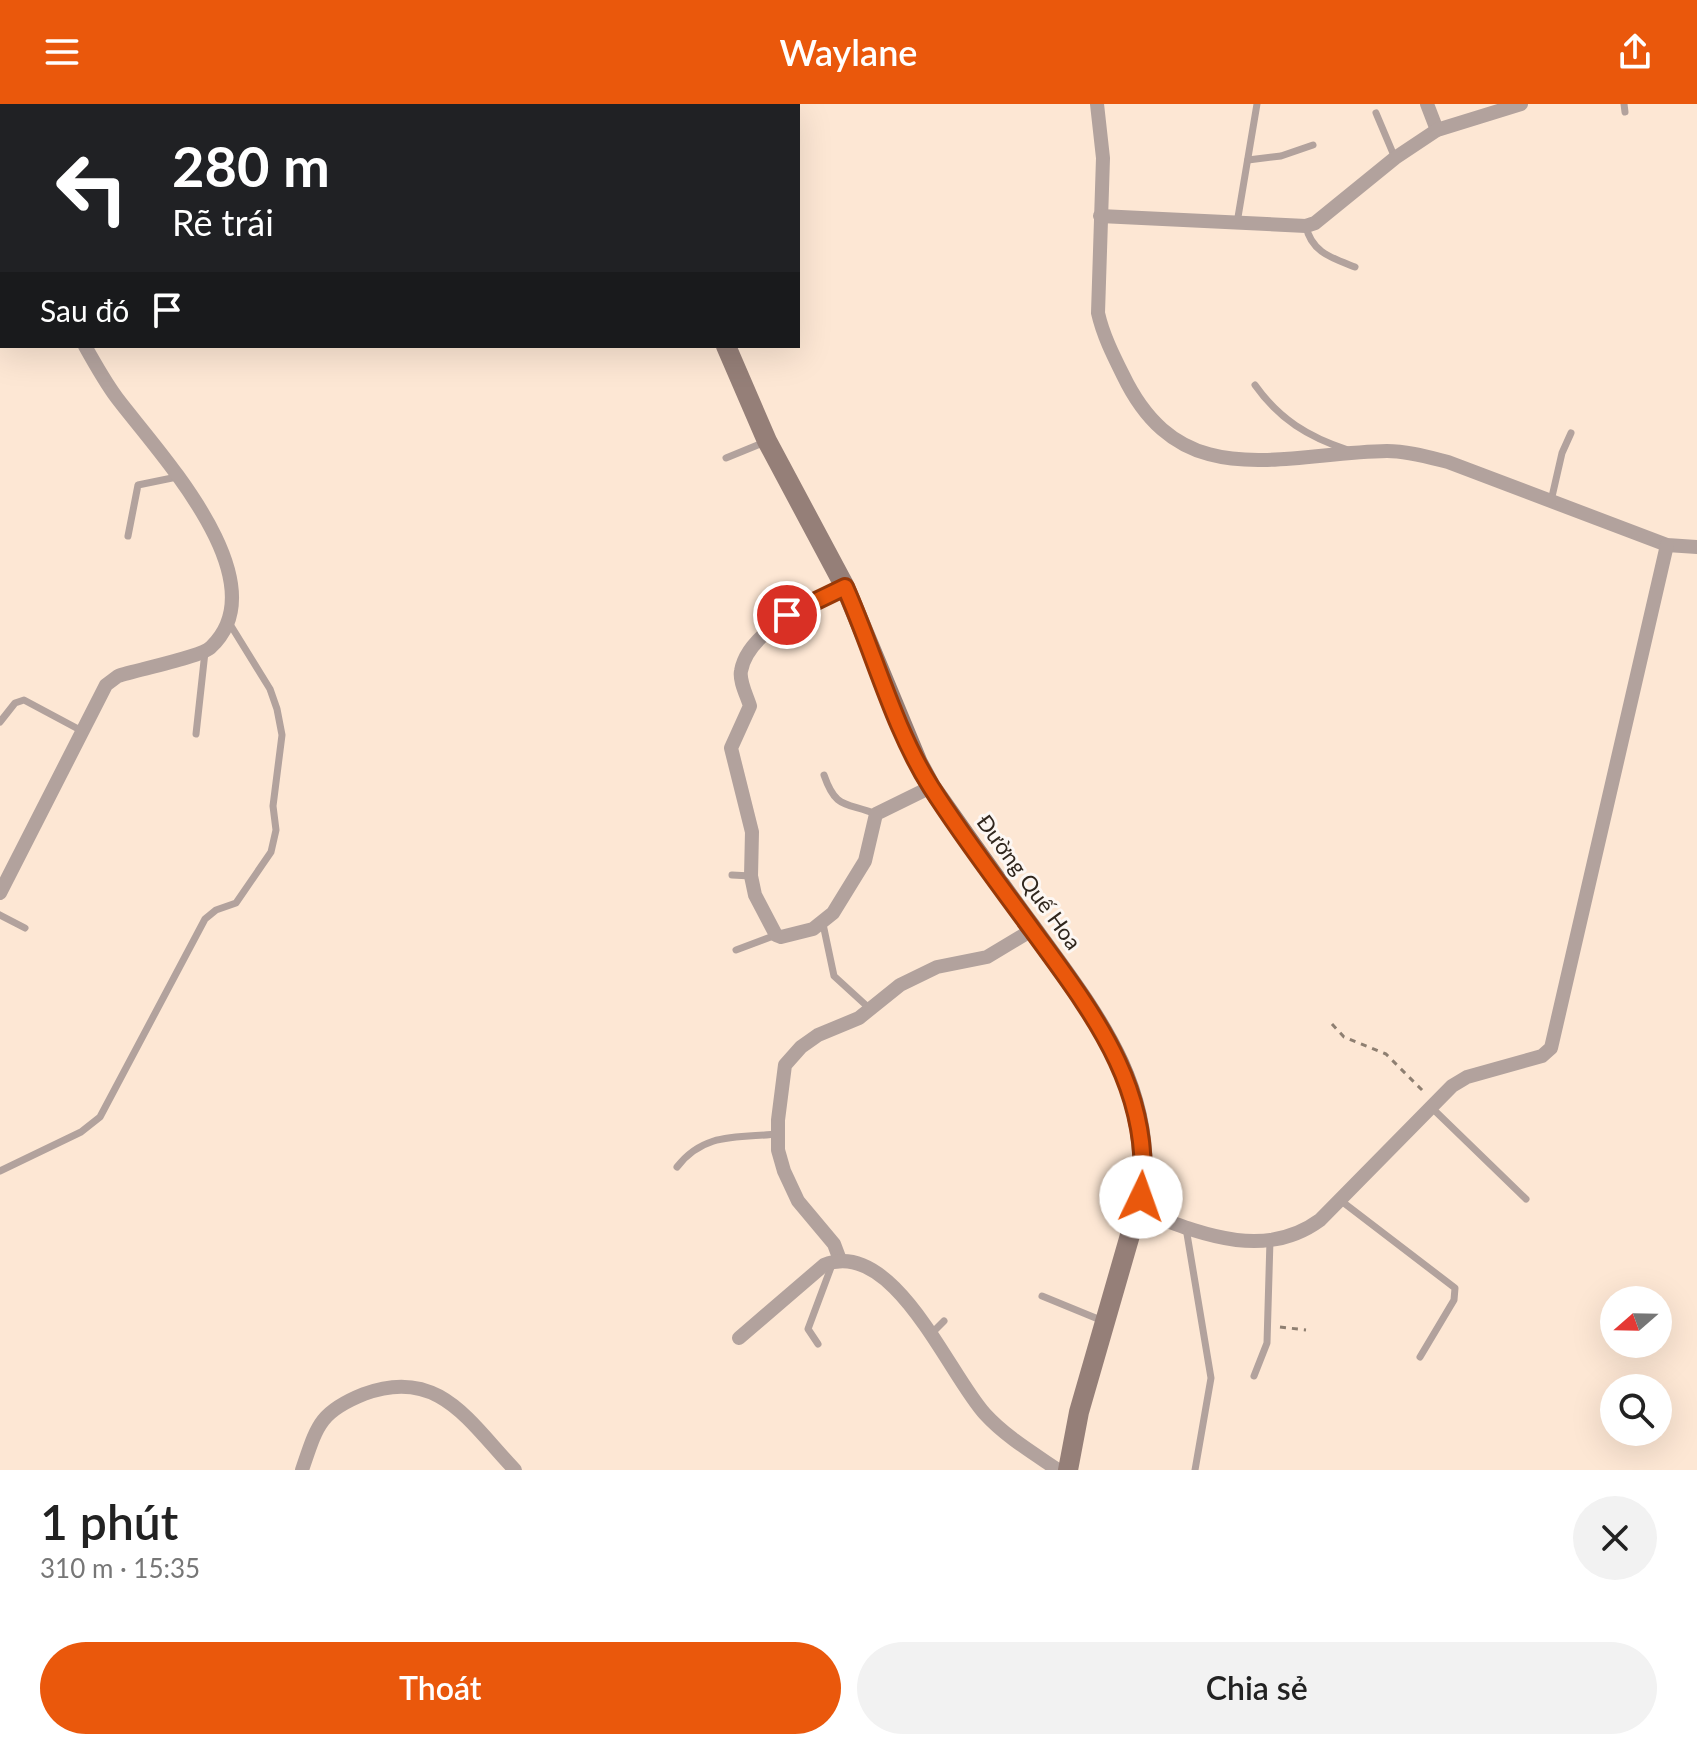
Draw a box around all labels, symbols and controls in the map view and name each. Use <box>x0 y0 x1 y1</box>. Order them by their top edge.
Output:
icon: menu <box>40 30 84 74</box>
text: Waylane <box>780 30 917 74</box>
icon: share <box>1613 30 1657 74</box>
text: 280 m <box>172 132 330 199</box>
icon: left <box>40 136 144 240</box>
text: Rẽ trái <box>172 200 274 244</box>
icon: arrive <box>145 288 189 332</box>
text: Sau đó <box>40 292 129 328</box>
pin <box>753 581 821 649</box>
icon: arrive <box>765 593 809 637</box>
street label: Đường Quế Hoa <box>971 809 1087 954</box>
position arrow <box>1099 1155 1183 1239</box>
north arrow <box>1600 1286 1672 1358</box>
map controls <box>1600 1286 1672 1446</box>
button: search <box>1600 1374 1672 1446</box>
text: 1 phút <box>40 1493 178 1550</box>
button: close <box>1573 1496 1657 1580</box>
text: 310 m · 15:35 <box>40 1552 200 1584</box>
button: Thoát <box>40 1642 841 1734</box>
button: Chia sẻ <box>857 1642 1657 1734</box>

